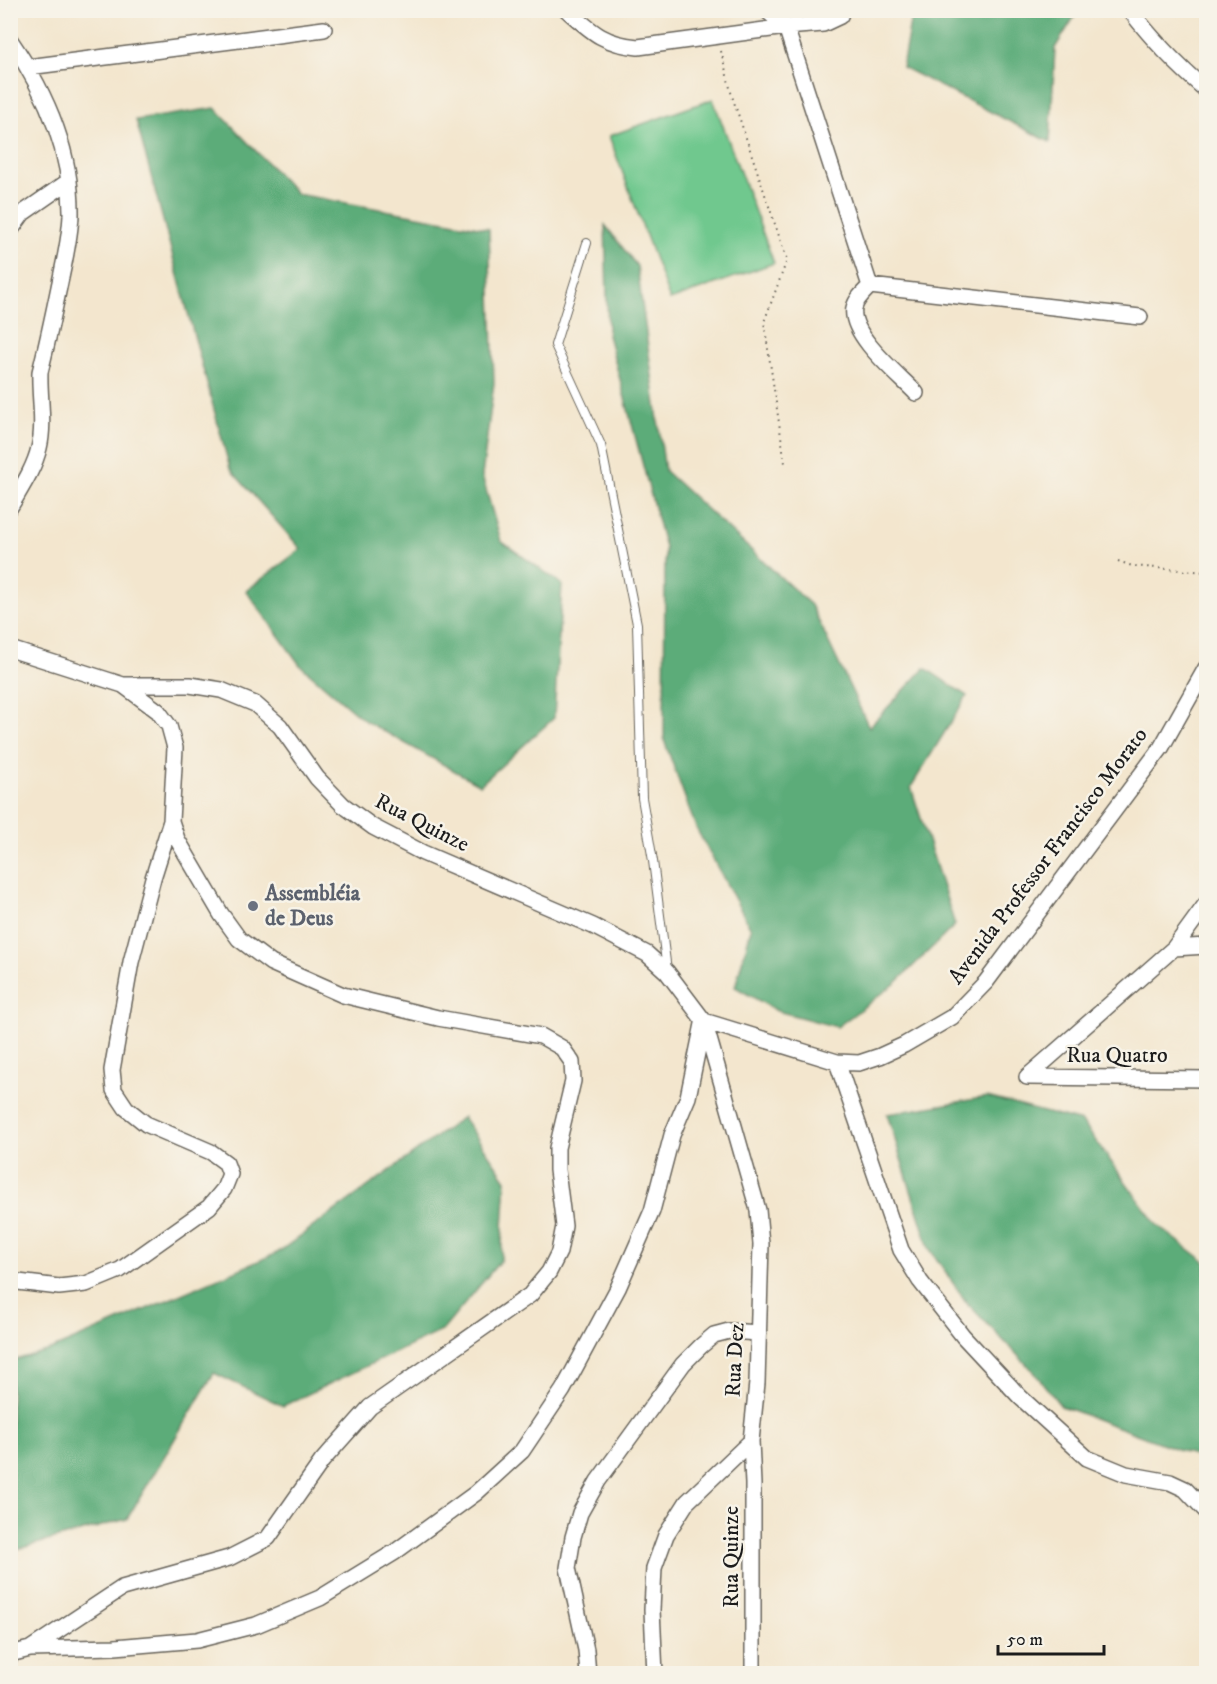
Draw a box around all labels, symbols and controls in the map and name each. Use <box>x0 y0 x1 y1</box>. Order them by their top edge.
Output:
street label: Avenida Professor Francisco Morato <box>942 722 1154 990</box>
street label: Rua Quinze <box>370 788 474 858</box>
place label: Assembléia de Deus <box>264 880 361 932</box>
marker: Assembléia de Deus <box>246 899 260 913</box>
street label: Rua Quatro <box>1066 1042 1168 1069</box>
street label: Rua Dez <box>720 1322 750 1398</box>
street label: Rua Quinze <box>718 1506 745 1608</box>
scale bar <box>998 1618 1104 1656</box>
text: 50 m <box>1007 1629 1043 1651</box>

